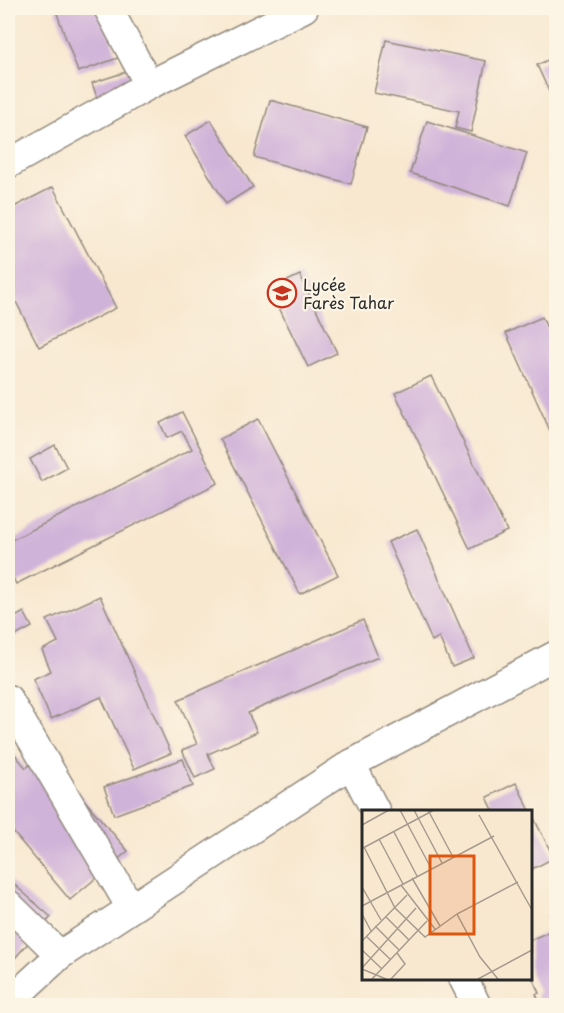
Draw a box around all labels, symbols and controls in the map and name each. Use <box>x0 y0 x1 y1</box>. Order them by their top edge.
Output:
place label: Lycée Farès Tahar <box>303 272 395 314</box>
school or university icon: Lycée Farès Tahar <box>266 277 298 309</box>
inset map <box>362 810 531 980</box>

